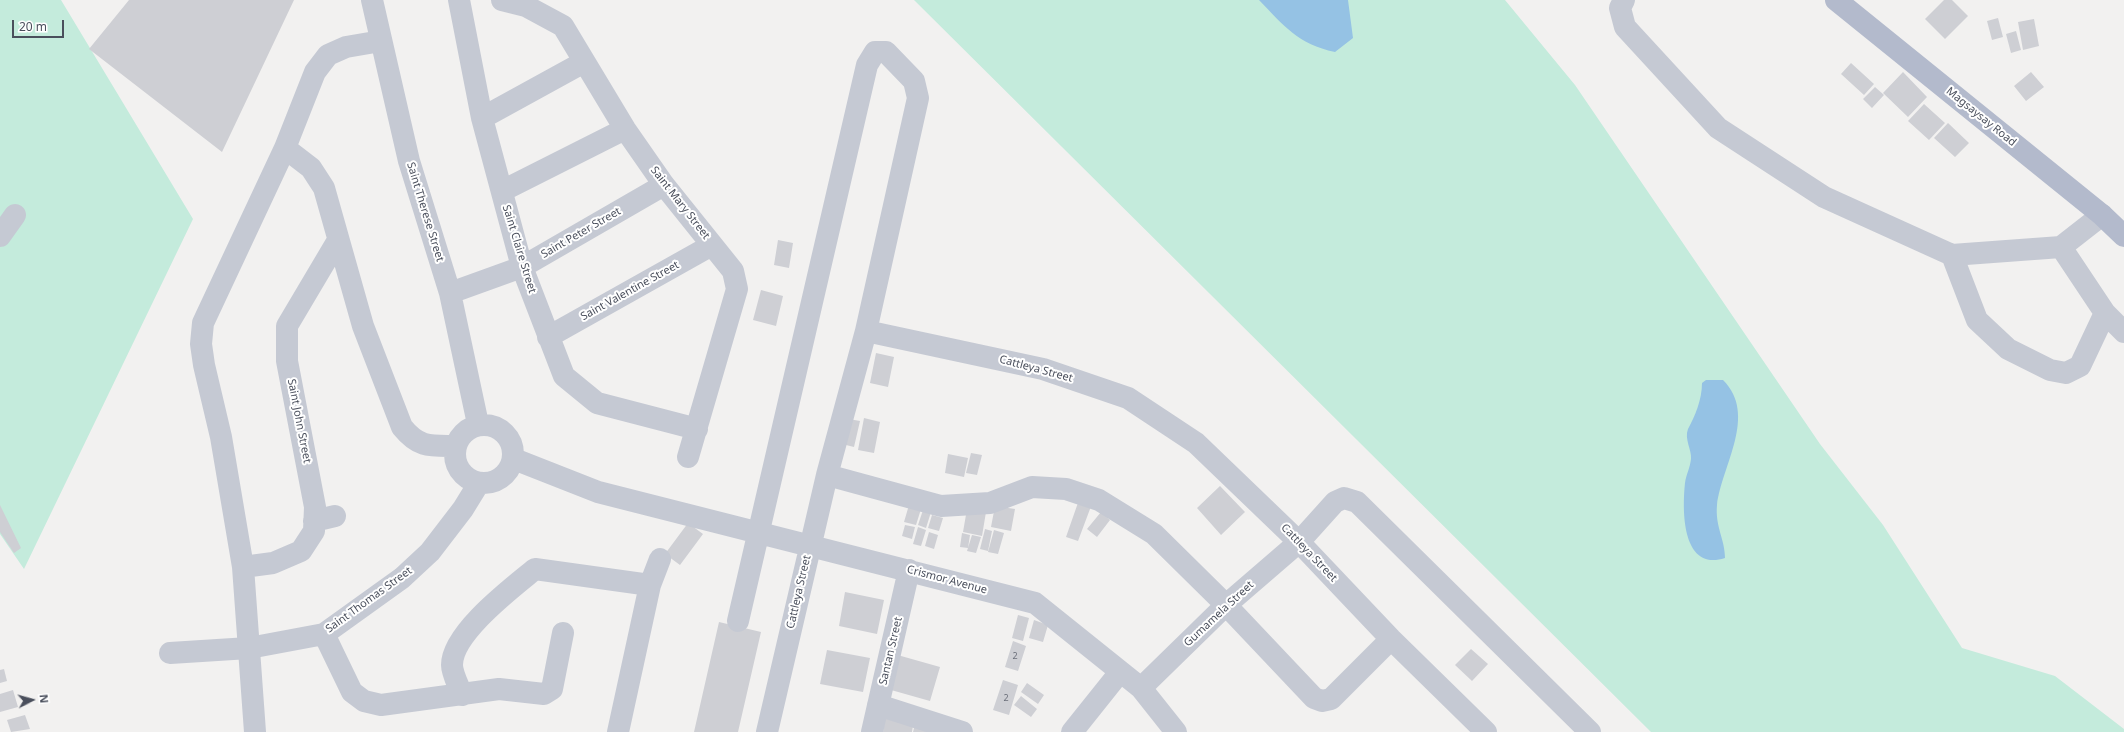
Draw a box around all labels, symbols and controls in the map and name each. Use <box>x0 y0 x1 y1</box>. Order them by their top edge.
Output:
scale bar <box>14 12 66 38</box>
text: 20 m <box>19 18 47 35</box>
street label: Magsaysay Road <box>1943 85 2019 149</box>
street label: Saint Therese Street <box>404 161 446 263</box>
street label: Saint Mary Street <box>648 164 712 242</box>
street label: Saint Claire Street <box>499 203 539 295</box>
street label: Saint Peter Street <box>539 205 623 261</box>
street label: Saint Valentine Street <box>578 258 682 324</box>
street label: Cattleya Street <box>998 353 1074 385</box>
street label: Saint John Street <box>284 378 314 464</box>
street label: Cattleya Street <box>1278 521 1340 585</box>
street label: Cattleya Street <box>784 554 814 630</box>
street label: Crismor Avenue <box>905 563 989 597</box>
street label: Saint Thomas Street <box>323 564 415 636</box>
street label: Gumamela Street <box>1181 578 1257 650</box>
street label: Santan Street <box>877 616 905 686</box>
house number: 2 <box>1012 651 1018 661</box>
north arrow <box>12 680 52 720</box>
text: N <box>37 693 52 704</box>
house number: 2 <box>1003 693 1009 703</box>

